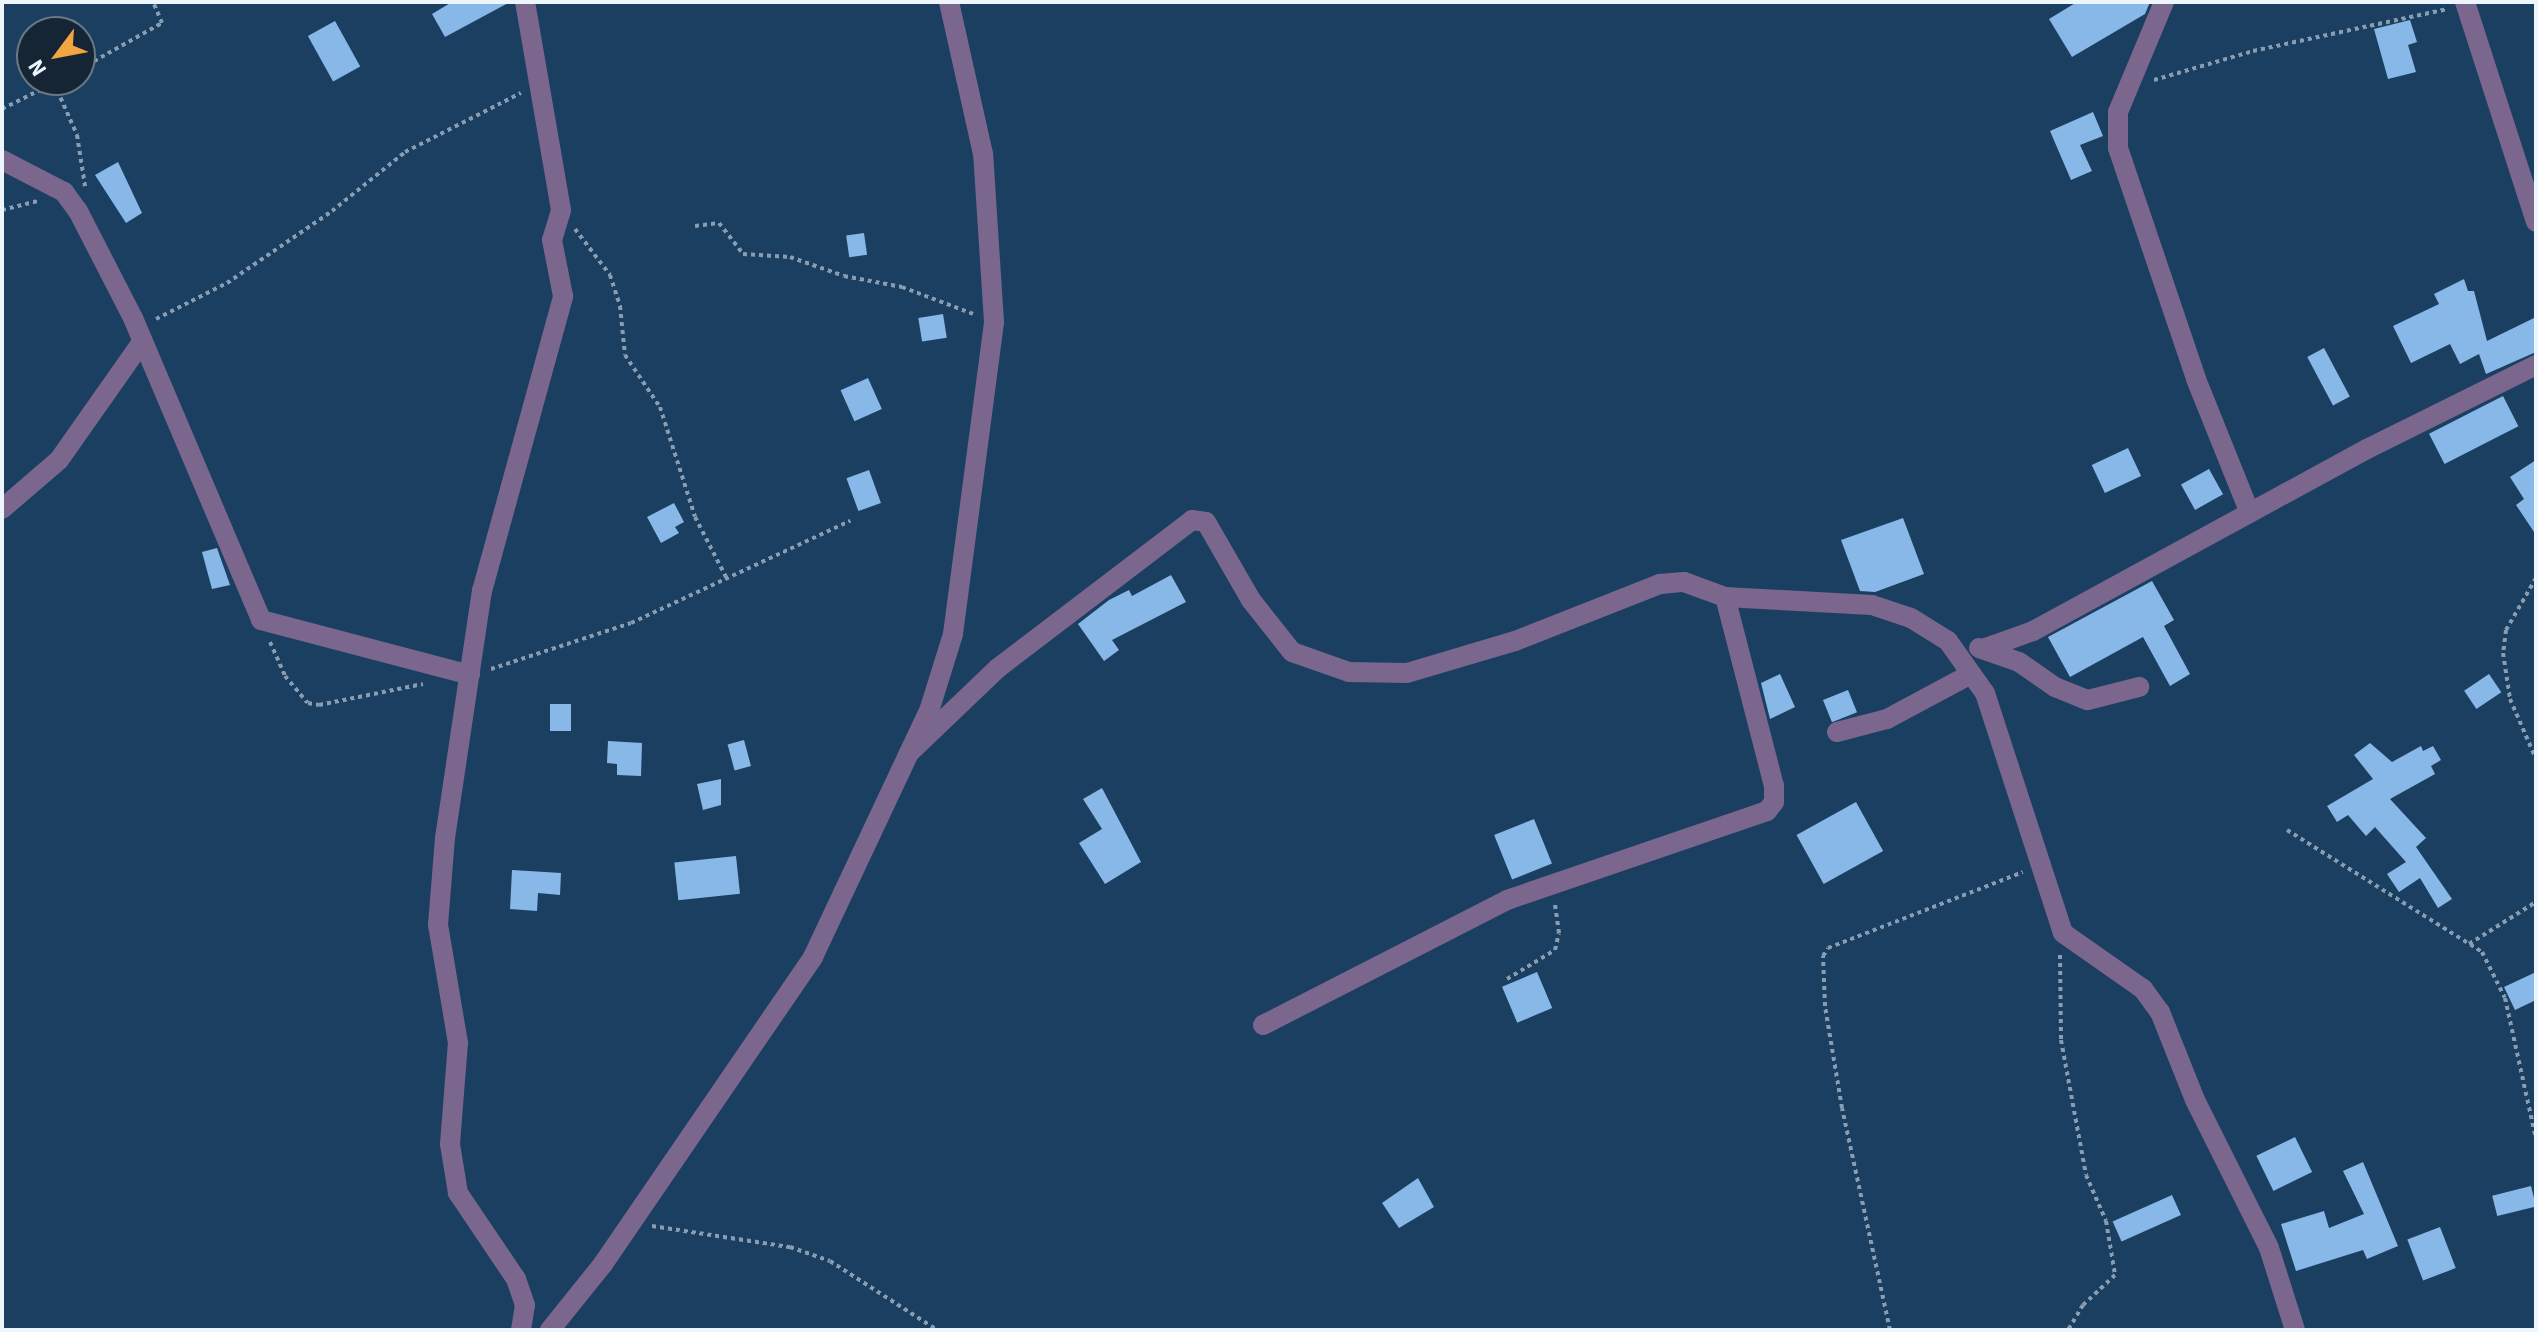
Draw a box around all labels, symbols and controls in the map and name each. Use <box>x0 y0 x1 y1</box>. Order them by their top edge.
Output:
north arrow <box>16 16 96 96</box>
text: N <box>20 53 55 82</box>

